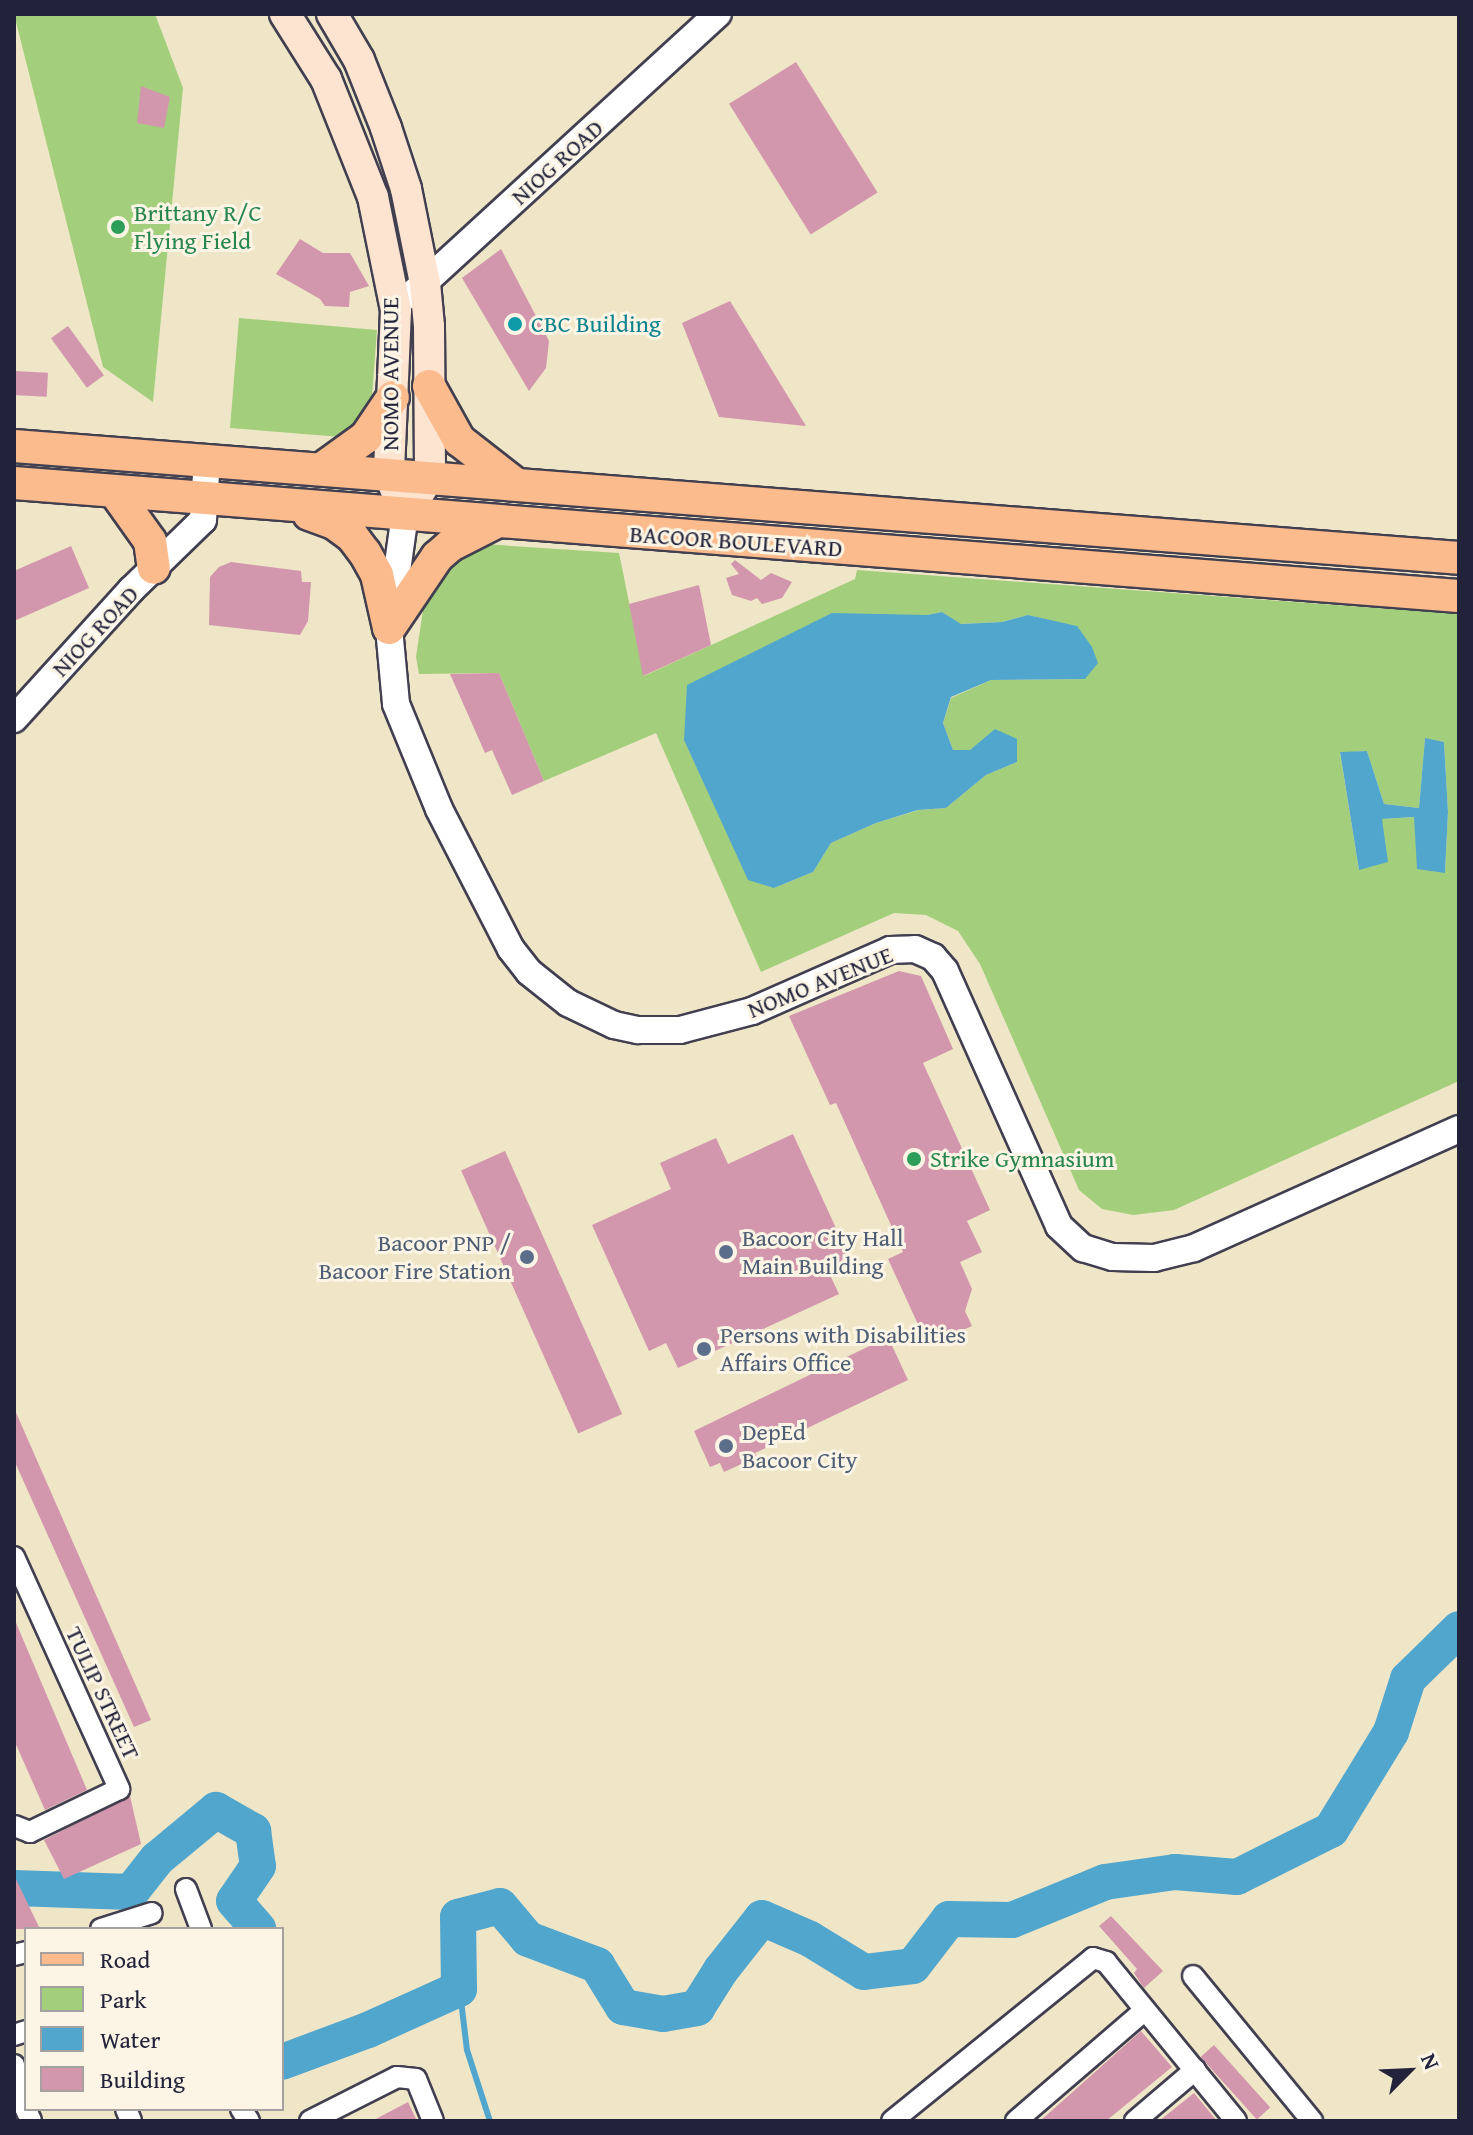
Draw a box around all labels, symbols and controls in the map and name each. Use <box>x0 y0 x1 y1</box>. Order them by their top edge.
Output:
street label: NIOG ROAD <box>505 113 609 211</box>
place label: Brittany R/C Flying Field <box>134 199 261 255</box>
marker: Brittany R/C Flying Field <box>109 218 127 236</box>
street label: NOMO AVENUE <box>376 297 404 451</box>
place label: CBC Building <box>531 310 661 338</box>
marker: CBC Building <box>506 315 524 333</box>
street label: BACOOR BOULEVARD <box>629 519 843 563</box>
street label: NIOG ROAD <box>46 580 144 682</box>
street label: NOMO AVENUE <box>743 940 897 1024</box>
place label: Strike Gymnasium <box>930 1145 1114 1173</box>
marker: Strike Gymnasium <box>905 1150 923 1168</box>
place label: Bacoor City Hall Main Building <box>742 1224 903 1280</box>
place label: Bacoor PNP / Bacoor Fire Station <box>319 1229 511 1285</box>
marker: Bacoor City Hall Main Building <box>717 1243 735 1261</box>
marker: Bacoor PNP / Bacoor Fire Station <box>518 1248 536 1266</box>
place label: Persons with Disabilities Affairs Office <box>720 1321 966 1377</box>
marker: Persons with Disabilities Affairs Office <box>695 1340 713 1358</box>
place label: DepEd Bacoor City <box>742 1418 857 1474</box>
marker: DepEd Bacoor City <box>717 1437 735 1455</box>
street label: TULIP STREET <box>60 1622 146 1764</box>
legend <box>24 1927 284 2111</box>
text: Road <box>100 1942 150 1977</box>
text: Park <box>100 1982 146 2017</box>
text: Water <box>100 2022 160 2057</box>
north arrow <box>1369 2031 1449 2111</box>
text: N <box>1413 2048 1449 2074</box>
text: Building <box>100 2062 185 2097</box>

